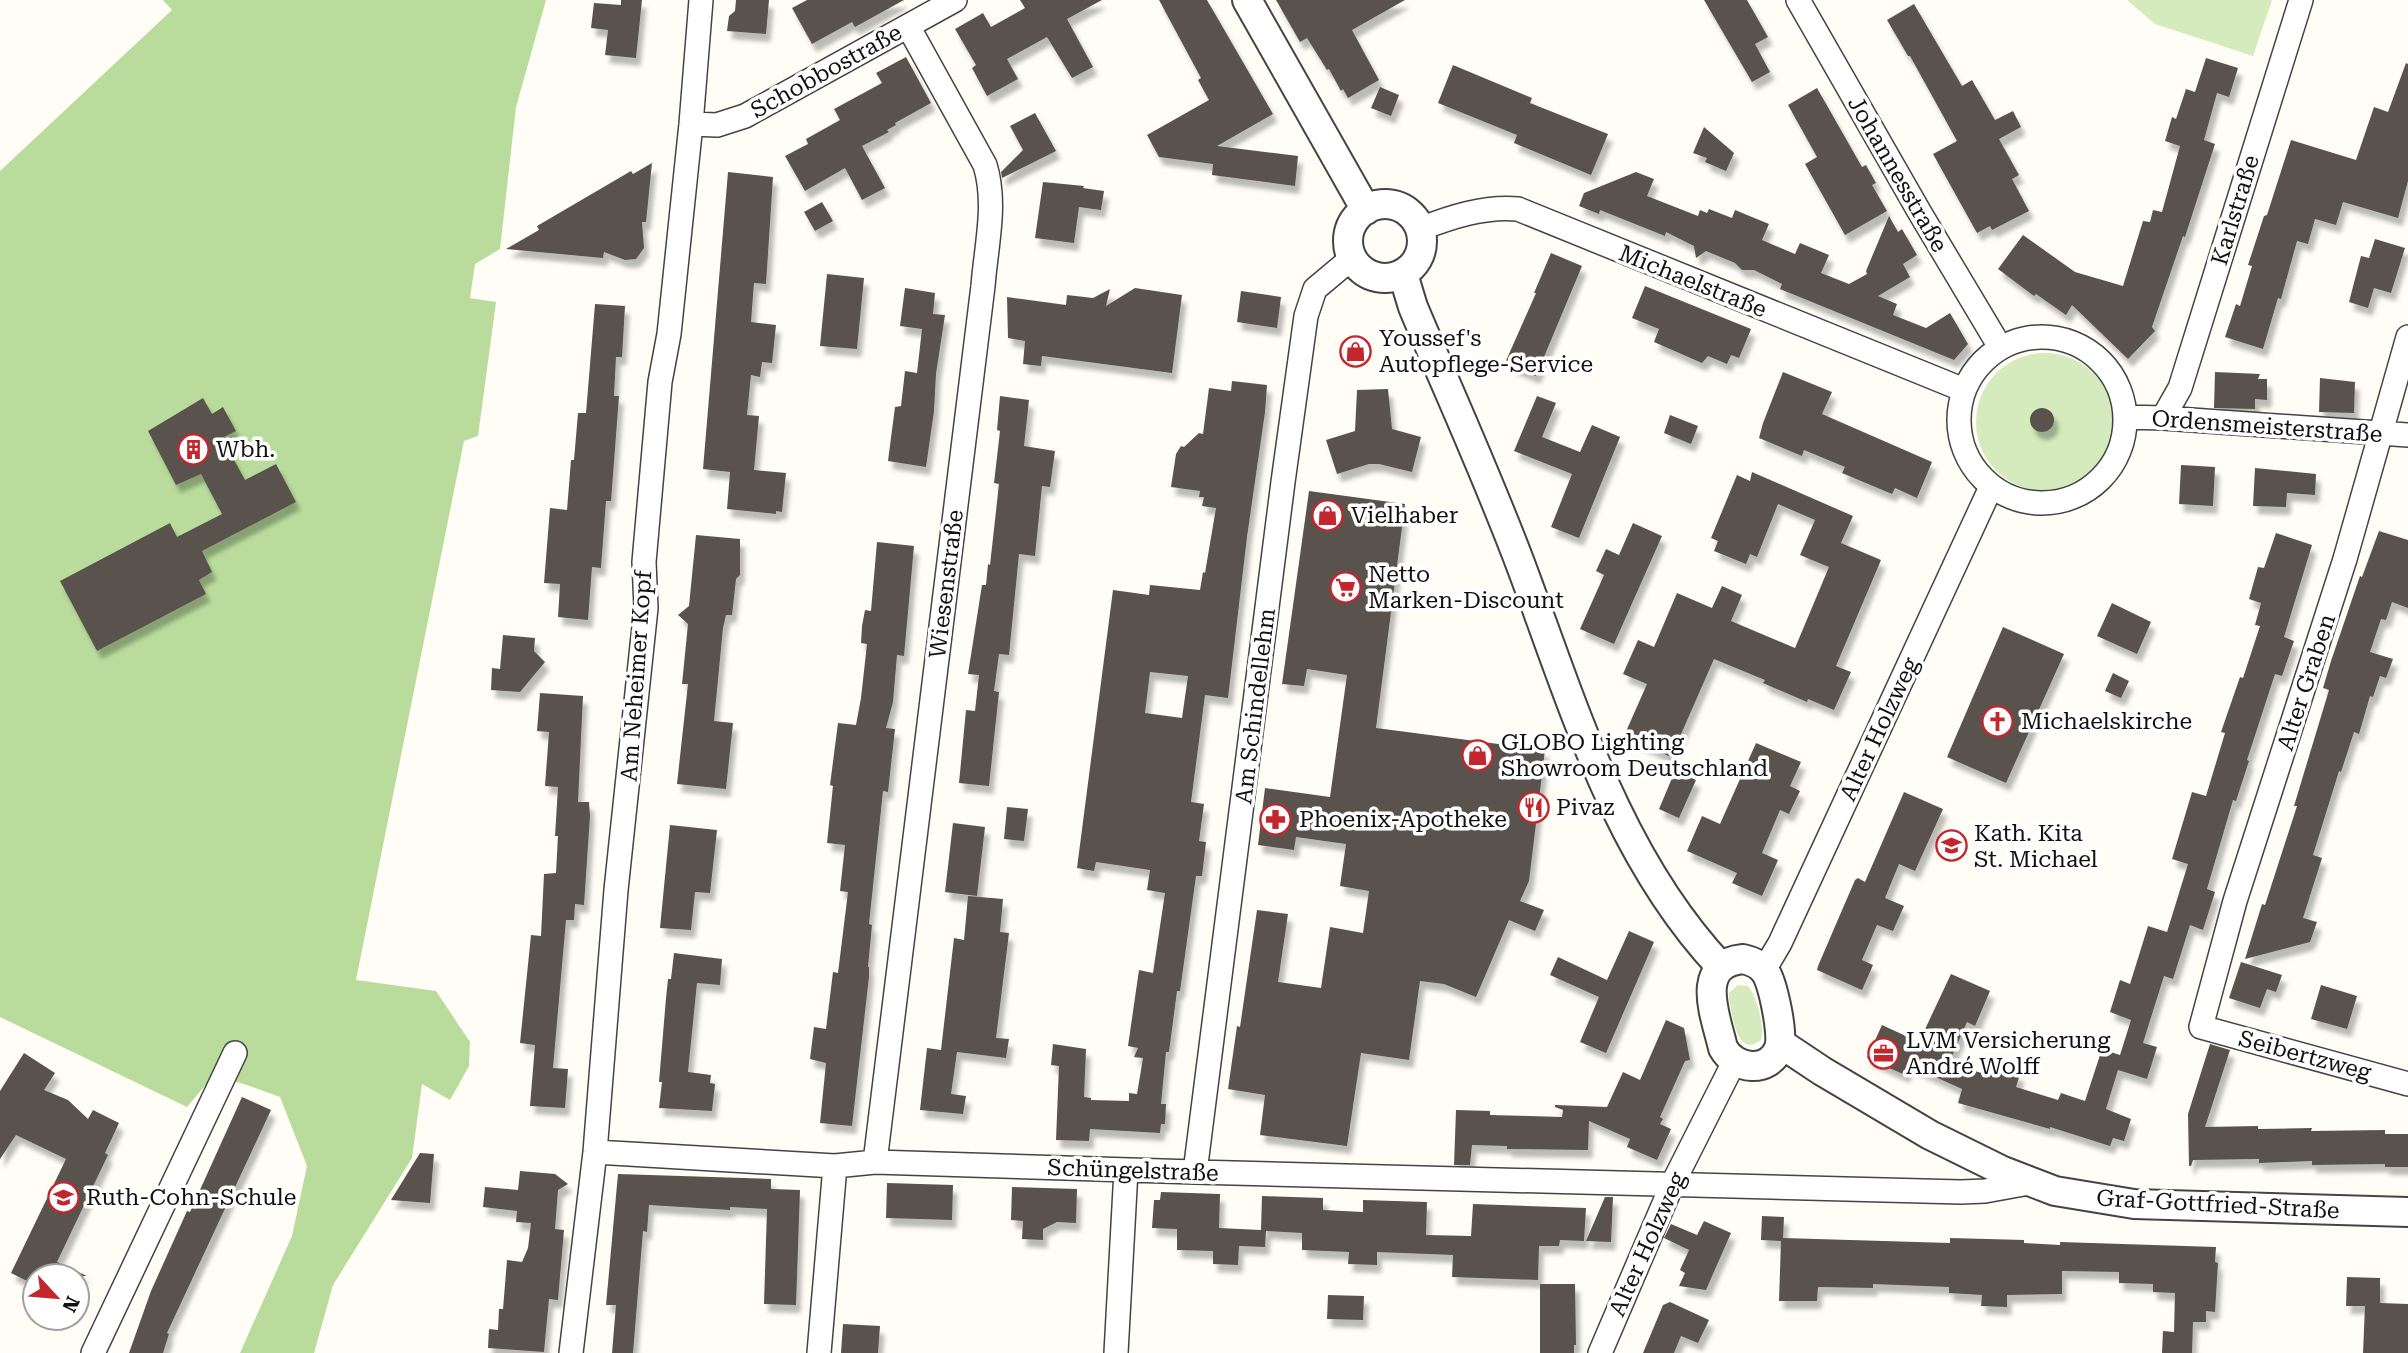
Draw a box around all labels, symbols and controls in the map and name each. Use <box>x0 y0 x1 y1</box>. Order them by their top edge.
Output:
street label: Schobbostraße <box>746 19 906 124</box>
street label: Johannesstraße <box>1842 92 1953 257</box>
street label: Karlstraße <box>2206 152 2265 268</box>
street label: Michaelstraße <box>1615 240 1771 323</box>
place label: Youssef's Autopflege-Service <box>1379 325 1593 378</box>
shop icon: Youssef's Autopflege-Service <box>1339 334 1373 368</box>
street label: Ordensmeisterstraße <box>2151 405 2383 448</box>
building icon: Wbh. <box>176 432 210 466</box>
place label: Wbh. <box>216 436 275 463</box>
shop icon: Vielhaber <box>1311 498 1345 532</box>
place label: Vielhaber <box>1351 502 1458 529</box>
street label: Wiesenstraße <box>924 508 969 660</box>
place label: Netto Marken-Discount <box>1368 561 1564 614</box>
street label: Am Neheimer Kopf <box>616 569 657 782</box>
supermarket icon: Netto Marken-Discount <box>1328 570 1362 604</box>
street label: Am Schindellehm <box>1230 607 1281 805</box>
street label: Alter Graben <box>2272 610 2341 754</box>
street label: Alter Holzweg <box>1834 653 1924 805</box>
church icon: Michaelskirche <box>1981 704 2015 738</box>
place label: Michaelskirche <box>2021 708 2192 735</box>
place label: GLOBO Lighting Showroom Deutschland <box>1501 729 1768 782</box>
shop icon: GLOBO Lighting Showroom Deutschland <box>1461 738 1495 772</box>
restaurant icon: Pivaz <box>1516 790 1550 824</box>
place label: Pivaz <box>1556 794 1615 821</box>
pharmacy icon: Phoenix-Apotheke <box>1259 802 1293 836</box>
place label: Phoenix-Apotheke <box>1299 806 1507 833</box>
place label: Kath. Kita St. Michael <box>1974 820 2098 873</box>
school or university icon: Kath. Kita St. Michael <box>1934 829 1968 863</box>
street label: Seibertzweg <box>2236 1025 2374 1086</box>
place label: LVM Versicherung André Wolff <box>1906 1027 2110 1080</box>
office icon: LVM Versicherung André Wolff <box>1866 1036 1900 1070</box>
street label: Schüngelstraße <box>1047 1154 1219 1187</box>
street label: Alter Holzweg <box>1604 1168 1691 1321</box>
school or university icon: Ruth-Cohn-Schule <box>46 1180 80 1214</box>
place label: Ruth-Cohn-Schule <box>86 1184 296 1211</box>
street label: Graf-Gottfried-Straße <box>2096 1185 2340 1224</box>
north arrow <box>21 1262 91 1332</box>
text: N <box>57 1293 84 1316</box>

